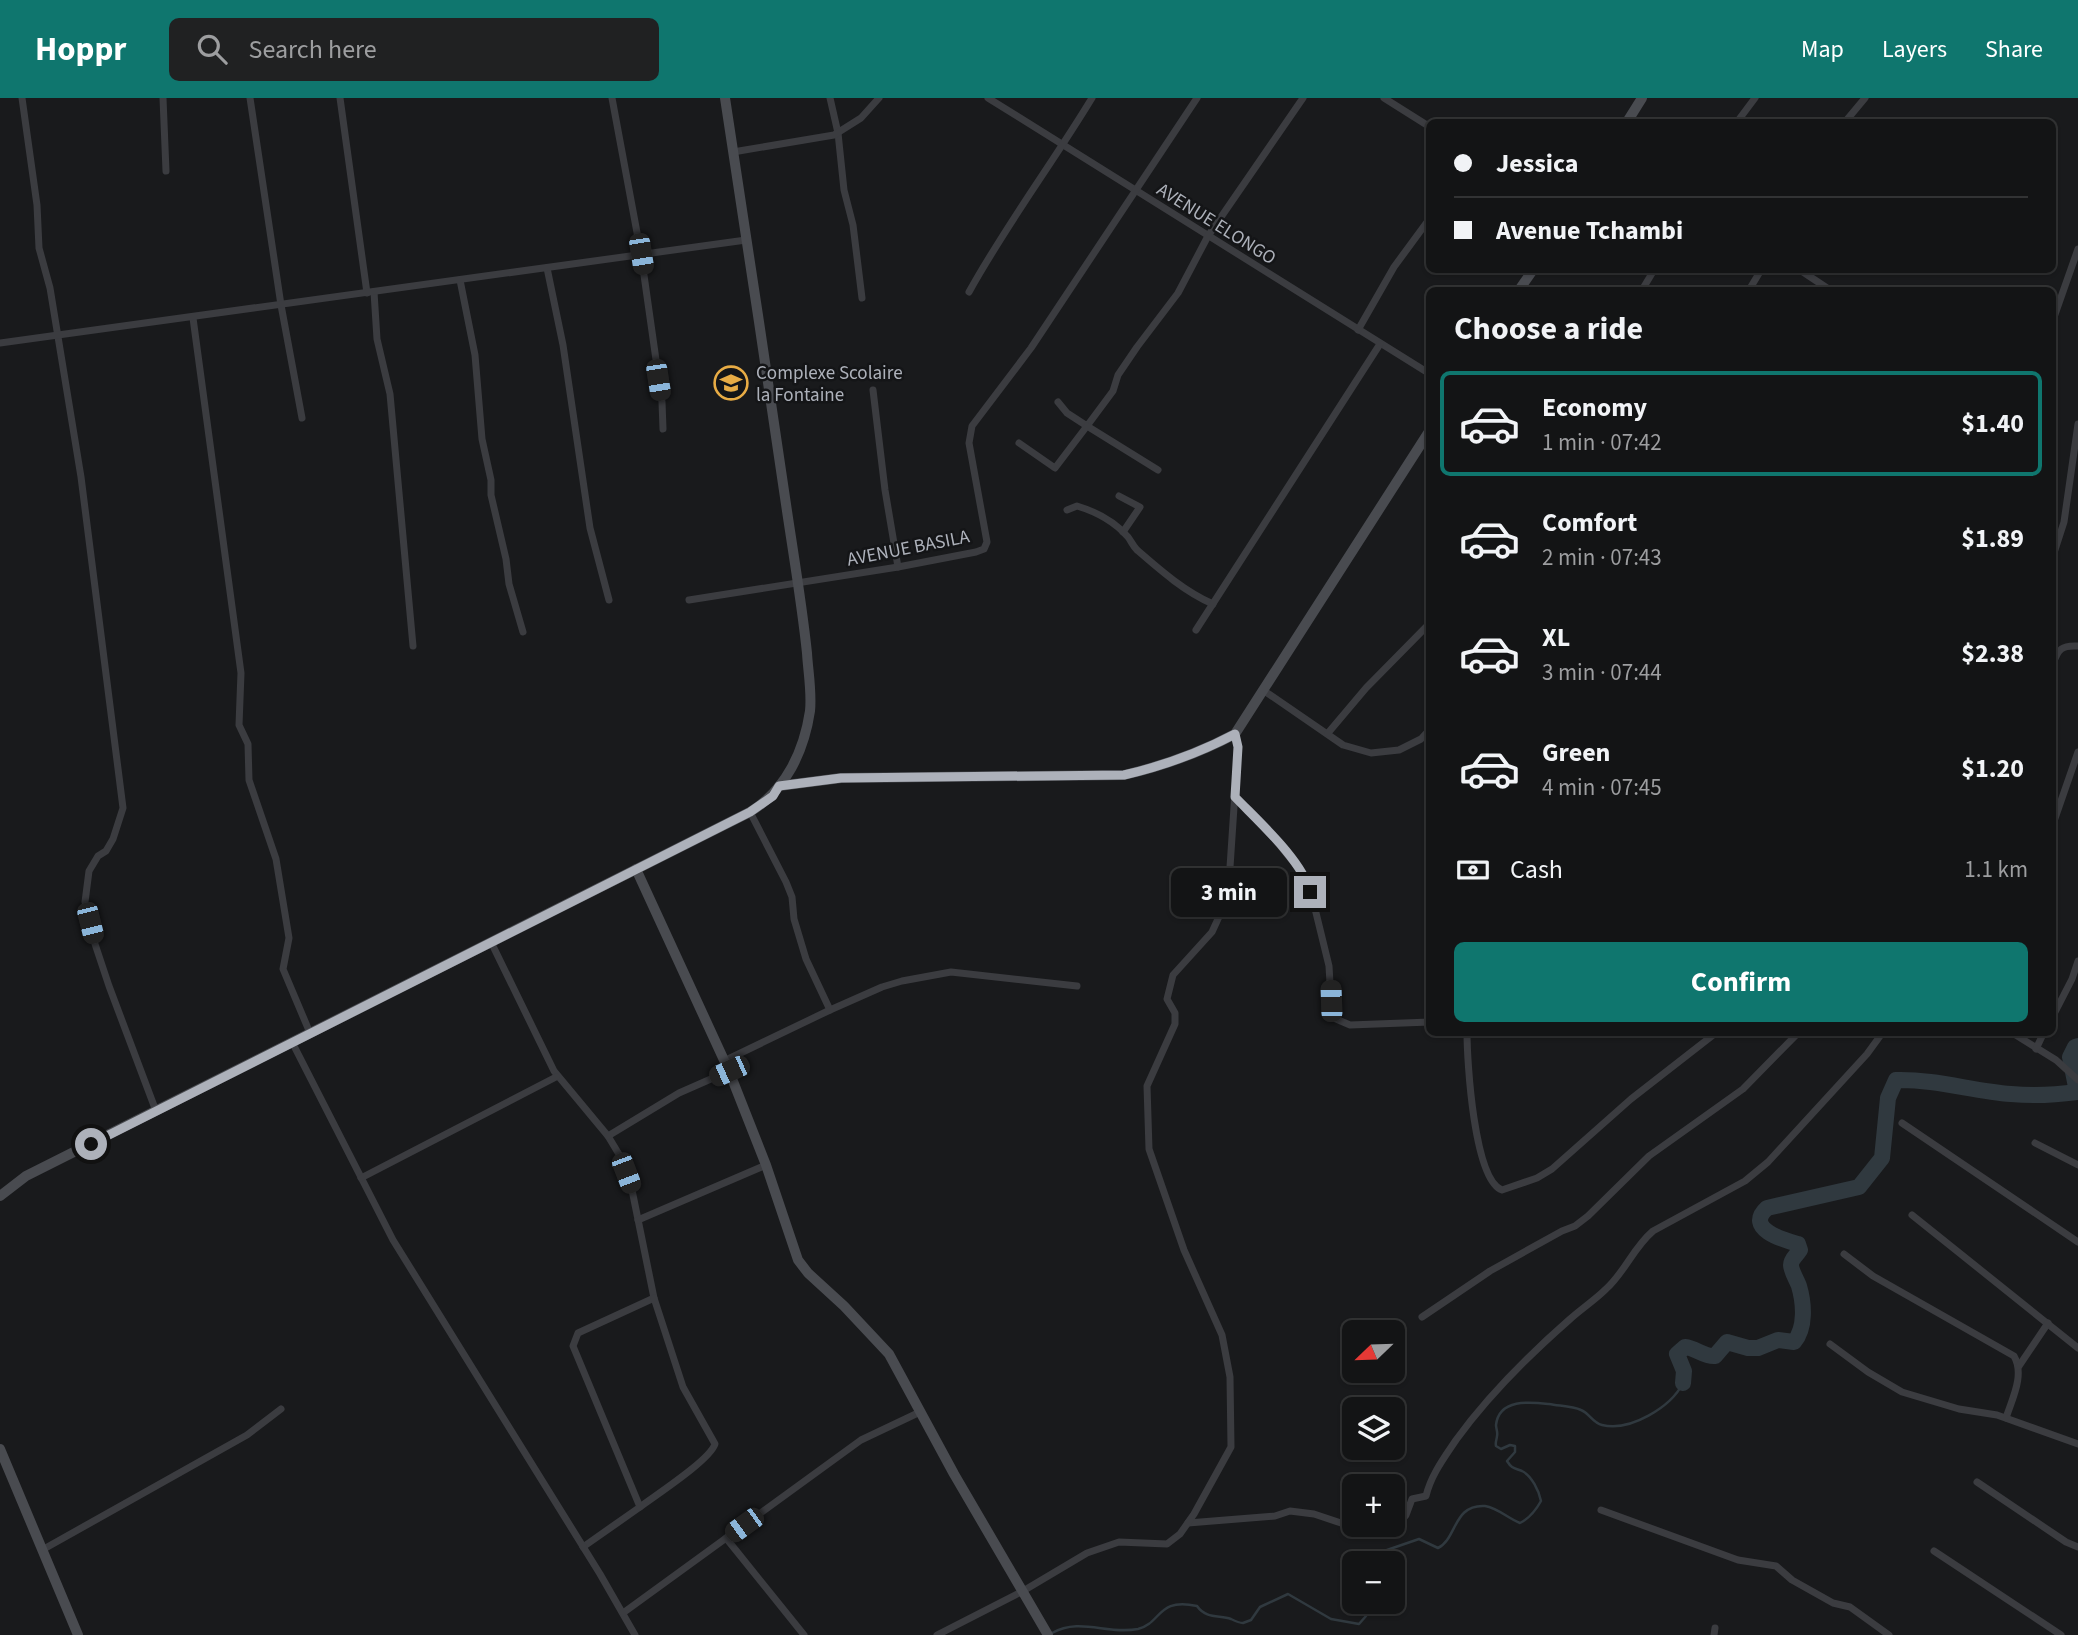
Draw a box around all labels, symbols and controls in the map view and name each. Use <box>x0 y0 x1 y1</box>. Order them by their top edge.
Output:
search box <box>169 18 659 81</box>
text: Hoppr <box>35 26 127 73</box>
icon: search <box>193 30 231 68</box>
text: Search here <box>249 31 377 68</box>
text: Map <box>1801 32 1844 67</box>
text: Layers <box>1882 32 1947 67</box>
text: Share <box>1985 32 2043 67</box>
text: Jessica <box>1496 145 1579 182</box>
street label: AVENUE ELONGO <box>1151 177 1281 272</box>
text: Avenue Tchambi <box>1496 212 1683 249</box>
car <box>628 232 655 276</box>
text: Choose a ride <box>1454 306 1643 352</box>
car <box>645 358 672 402</box>
place label: Complexe Scolaire la Fontaine <box>756 360 903 409</box>
school or university icon: Complexe Scolaire la Fontaine <box>712 364 750 402</box>
text: Economy <box>1542 389 1647 426</box>
icon: car <box>1458 392 1521 455</box>
text: $1.40 <box>1961 405 2024 442</box>
text: 1 min · 07:42 <box>1542 426 1662 459</box>
text: Comfort <box>1542 504 1637 541</box>
icon: car <box>1458 507 1521 570</box>
text: $1.89 <box>1961 520 2024 557</box>
street label: AVENUE BASILA <box>845 523 973 574</box>
text: 2 min · 07:43 <box>1542 541 1662 574</box>
text: XL <box>1542 619 1570 656</box>
icon: car <box>1458 622 1521 685</box>
text: $2.38 <box>1961 635 2024 672</box>
text: 3 min · 07:44 <box>1542 656 1662 689</box>
text: Green <box>1542 734 1610 771</box>
icon: car <box>1458 737 1521 800</box>
text: $1.20 <box>1961 750 2024 787</box>
text: 4 min · 07:45 <box>1542 771 1662 804</box>
icon: cash <box>1454 851 1492 889</box>
text: Cash <box>1510 851 1563 888</box>
text: 1.1 km <box>1964 853 2028 886</box>
callout: 3 min <box>1170 868 1286 916</box>
text: 3 min <box>1201 876 1257 909</box>
route end <box>1294 876 1326 908</box>
car <box>75 900 106 946</box>
button: Confirm <box>1454 942 2028 1022</box>
car <box>1320 980 1343 1022</box>
car <box>706 1053 753 1089</box>
route start <box>75 1128 107 1160</box>
car <box>609 1150 644 1196</box>
north arrow <box>1342 1320 1405 1382</box>
map controls <box>1342 1320 1405 1614</box>
button: layers <box>1342 1397 1405 1460</box>
button: + <box>1342 1474 1405 1537</box>
car <box>721 1504 768 1546</box>
button: − <box>1342 1551 1405 1614</box>

